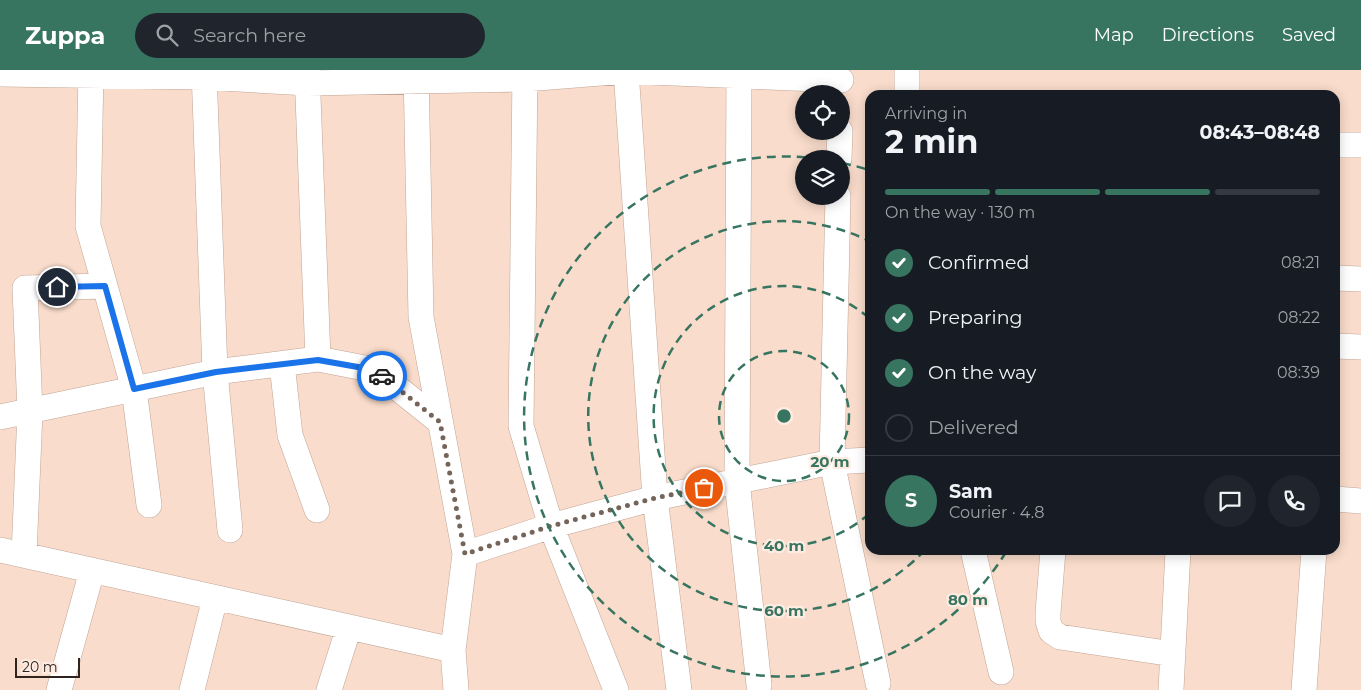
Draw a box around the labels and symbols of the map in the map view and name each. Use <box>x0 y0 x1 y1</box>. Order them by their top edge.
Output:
pin <box>36 266 78 308</box>
courier <box>357 351 407 401</box>
centre of rings <box>775 407 793 425</box>
text: 20 m <box>810 452 850 471</box>
pin <box>683 467 725 509</box>
text: 40 m <box>764 536 804 555</box>
text: 80 m <box>948 590 988 609</box>
text: 60 m <box>764 601 804 620</box>
scale bar <box>15 655 80 678</box>

